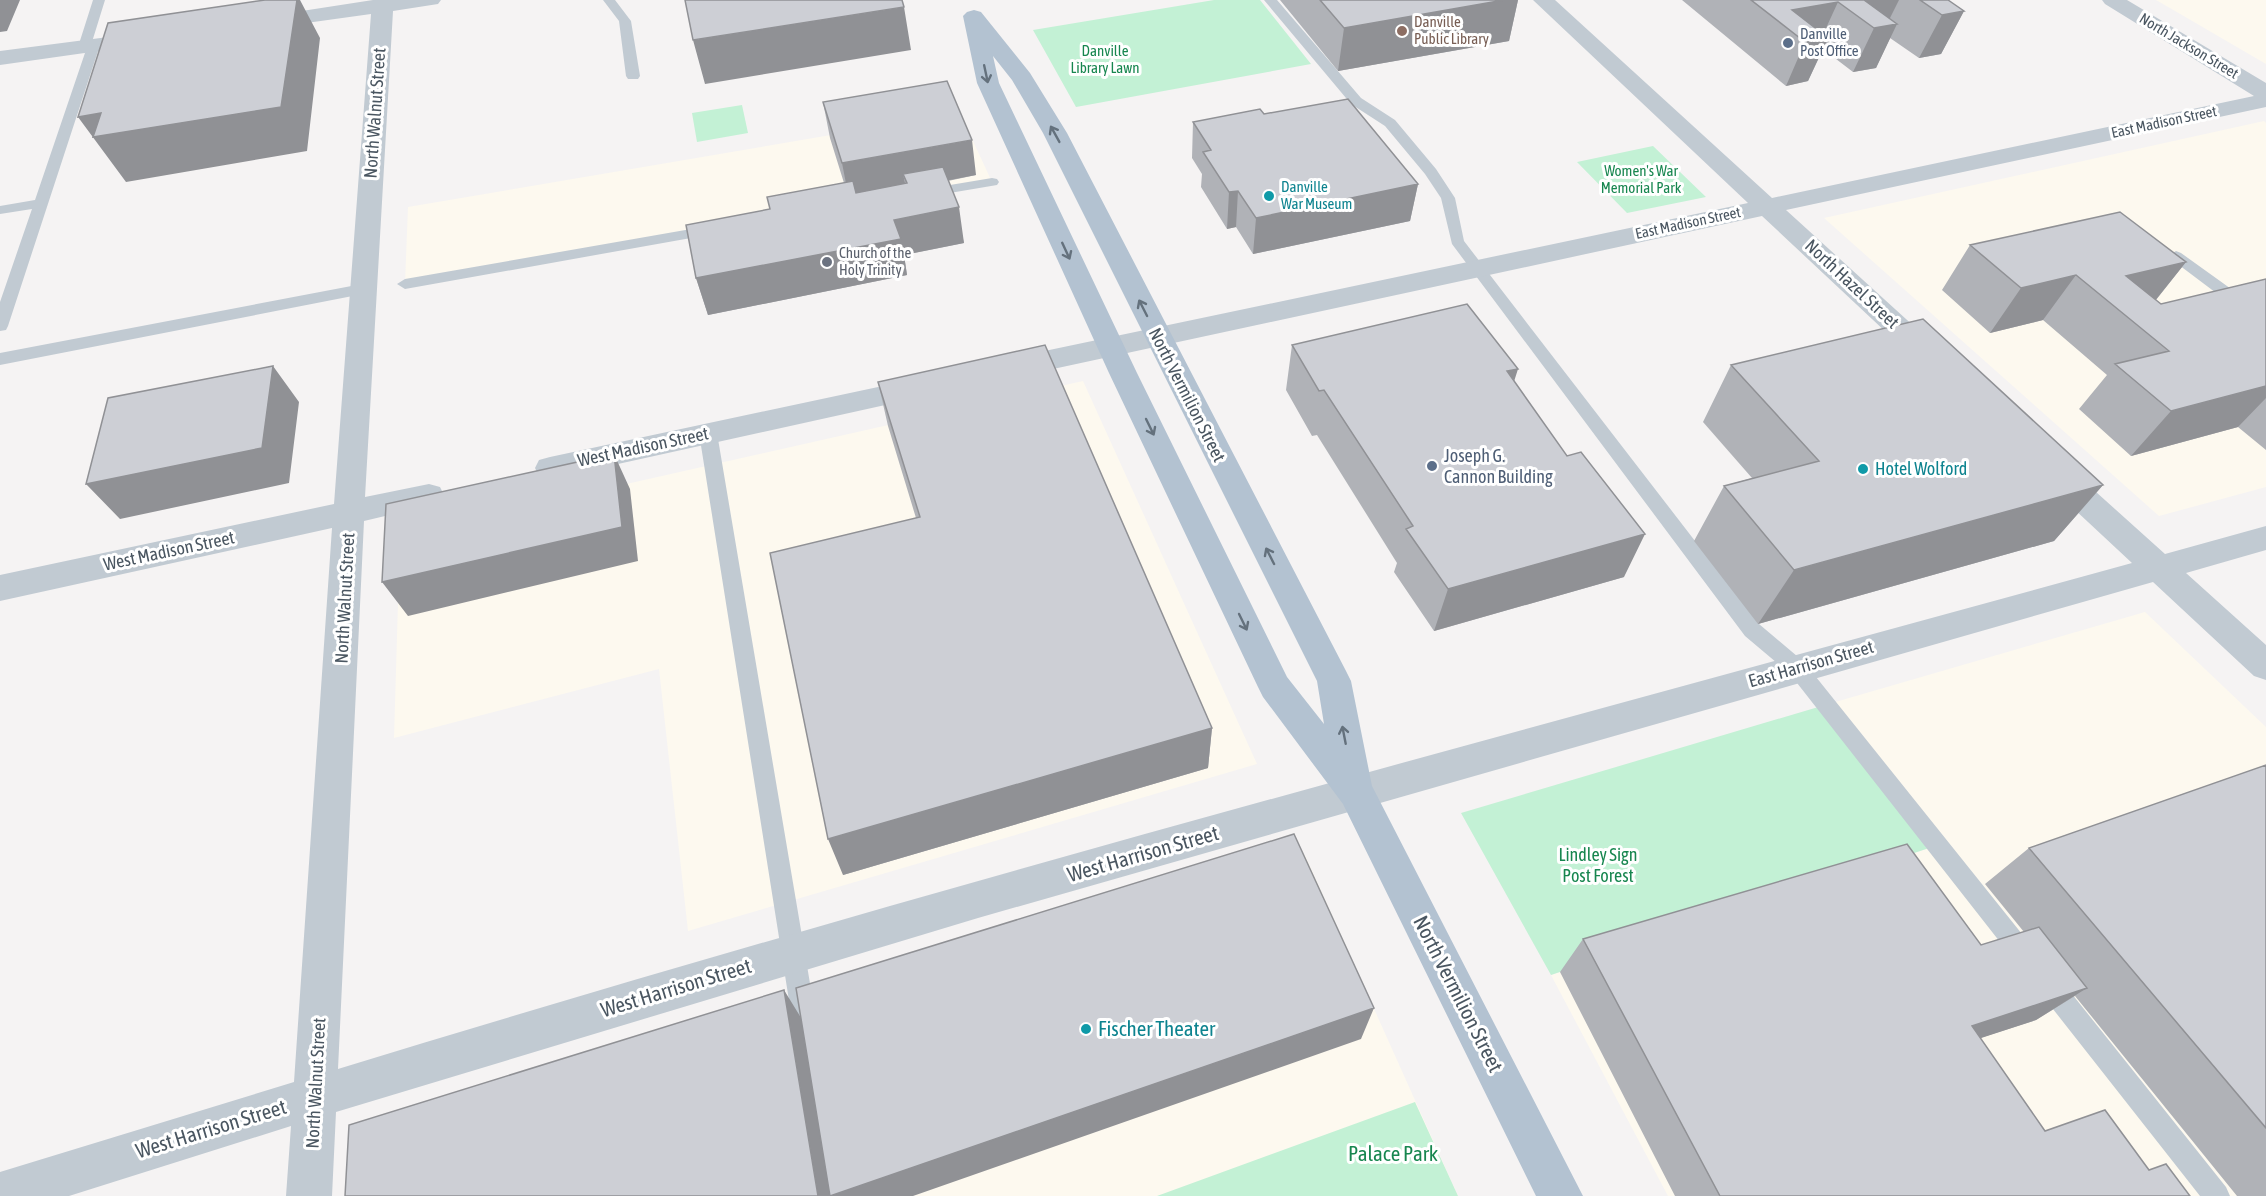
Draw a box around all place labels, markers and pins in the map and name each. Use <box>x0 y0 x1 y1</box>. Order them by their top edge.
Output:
place label: Danville Public Library <box>1414 13 1489 47</box>
marker: Danville Public Library <box>1395 24 1409 38</box>
place label: Danville Post Office <box>1800 25 1859 59</box>
marker: Danville Post Office <box>1781 36 1795 50</box>
place label: Danville War Museum <box>1281 178 1352 212</box>
marker: Danville War Museum <box>1262 189 1276 203</box>
place label: Church of the Holy Trinity <box>839 244 911 278</box>
marker: Church of the Holy Trinity <box>820 255 834 269</box>
place label: Joseph G. Cannon Building <box>1444 445 1553 487</box>
place label: Hotel Wolford <box>1875 458 1967 479</box>
marker: Joseph G. Cannon Building <box>1425 459 1439 473</box>
marker: Hotel Wolford <box>1856 462 1870 476</box>
place label: Fischer Theater <box>1098 1016 1216 1040</box>
marker: Fischer Theater <box>1079 1022 1093 1036</box>

